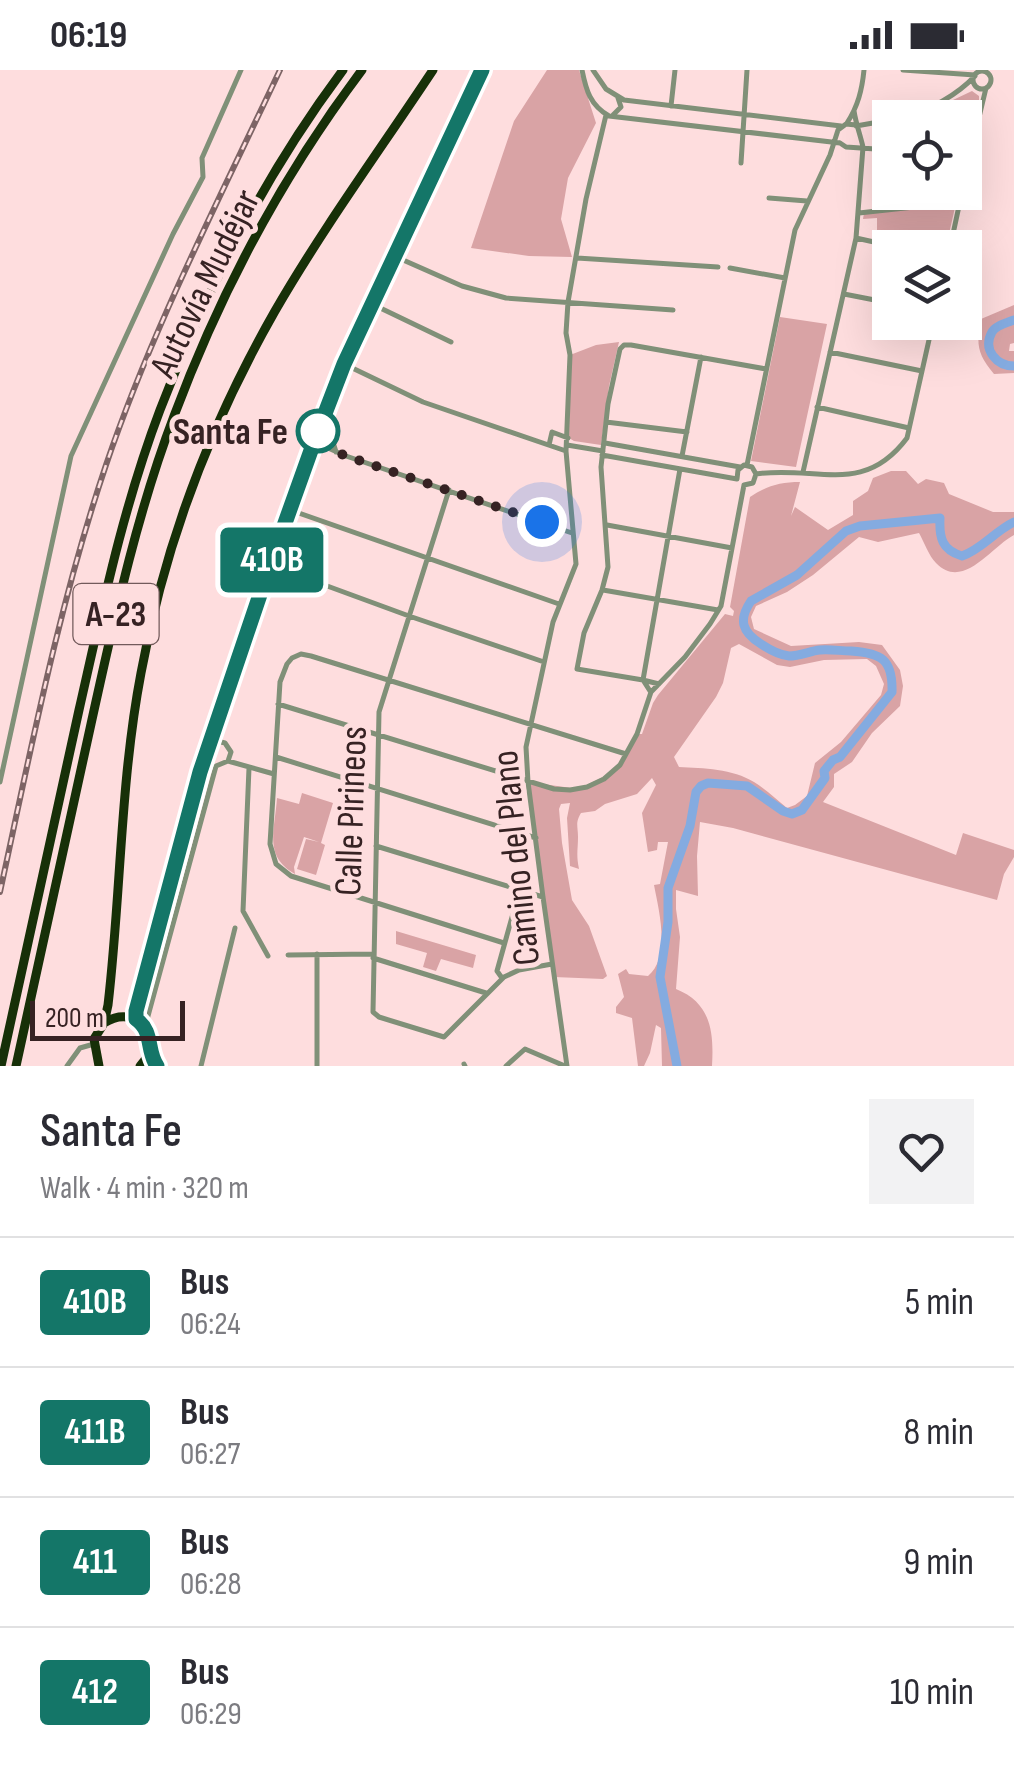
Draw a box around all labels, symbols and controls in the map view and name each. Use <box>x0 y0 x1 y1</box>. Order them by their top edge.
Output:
text: 06:19 <box>50 13 127 58</box>
map controls <box>872 100 982 340</box>
button: locate <box>872 100 982 210</box>
street label: Autovía Mudéjar <box>140 182 270 386</box>
button: layers <box>872 230 982 340</box>
place label: Santa Fe <box>173 410 288 455</box>
marker: Santa Fe <box>297 410 339 452</box>
your location <box>517 497 567 547</box>
line badge: 410B <box>202 528 342 592</box>
text: 410B <box>240 539 304 582</box>
road number: A-23 <box>74 584 158 644</box>
street label: Calle Pirineos <box>326 725 377 897</box>
street label: Camino del Plano <box>483 748 550 968</box>
scale bar <box>30 996 185 1040</box>
text: 200 m <box>45 1002 104 1035</box>
button: heart <box>869 1099 974 1204</box>
text: Santa Fe <box>40 1103 182 1160</box>
text: Walk · 4 min · 320 m <box>40 1169 249 1208</box>
text: Bus <box>180 1260 229 1305</box>
text: 5 min <box>905 1280 974 1325</box>
text: 410B <box>63 1281 127 1324</box>
text: 06:24 <box>180 1305 241 1344</box>
text: Bus <box>180 1390 229 1435</box>
text: 8 min <box>904 1410 974 1455</box>
text: 411B <box>65 1411 125 1454</box>
text: 06:27 <box>180 1435 240 1474</box>
text: Bus <box>180 1520 229 1565</box>
text: 9 min <box>903 1540 974 1585</box>
text: 411 <box>73 1541 117 1584</box>
text: 06:28 <box>180 1565 242 1604</box>
text: Bus <box>180 1650 229 1695</box>
text: 10 min <box>890 1670 974 1715</box>
text: 412 <box>72 1671 118 1714</box>
text: 06:29 <box>180 1695 242 1734</box>

